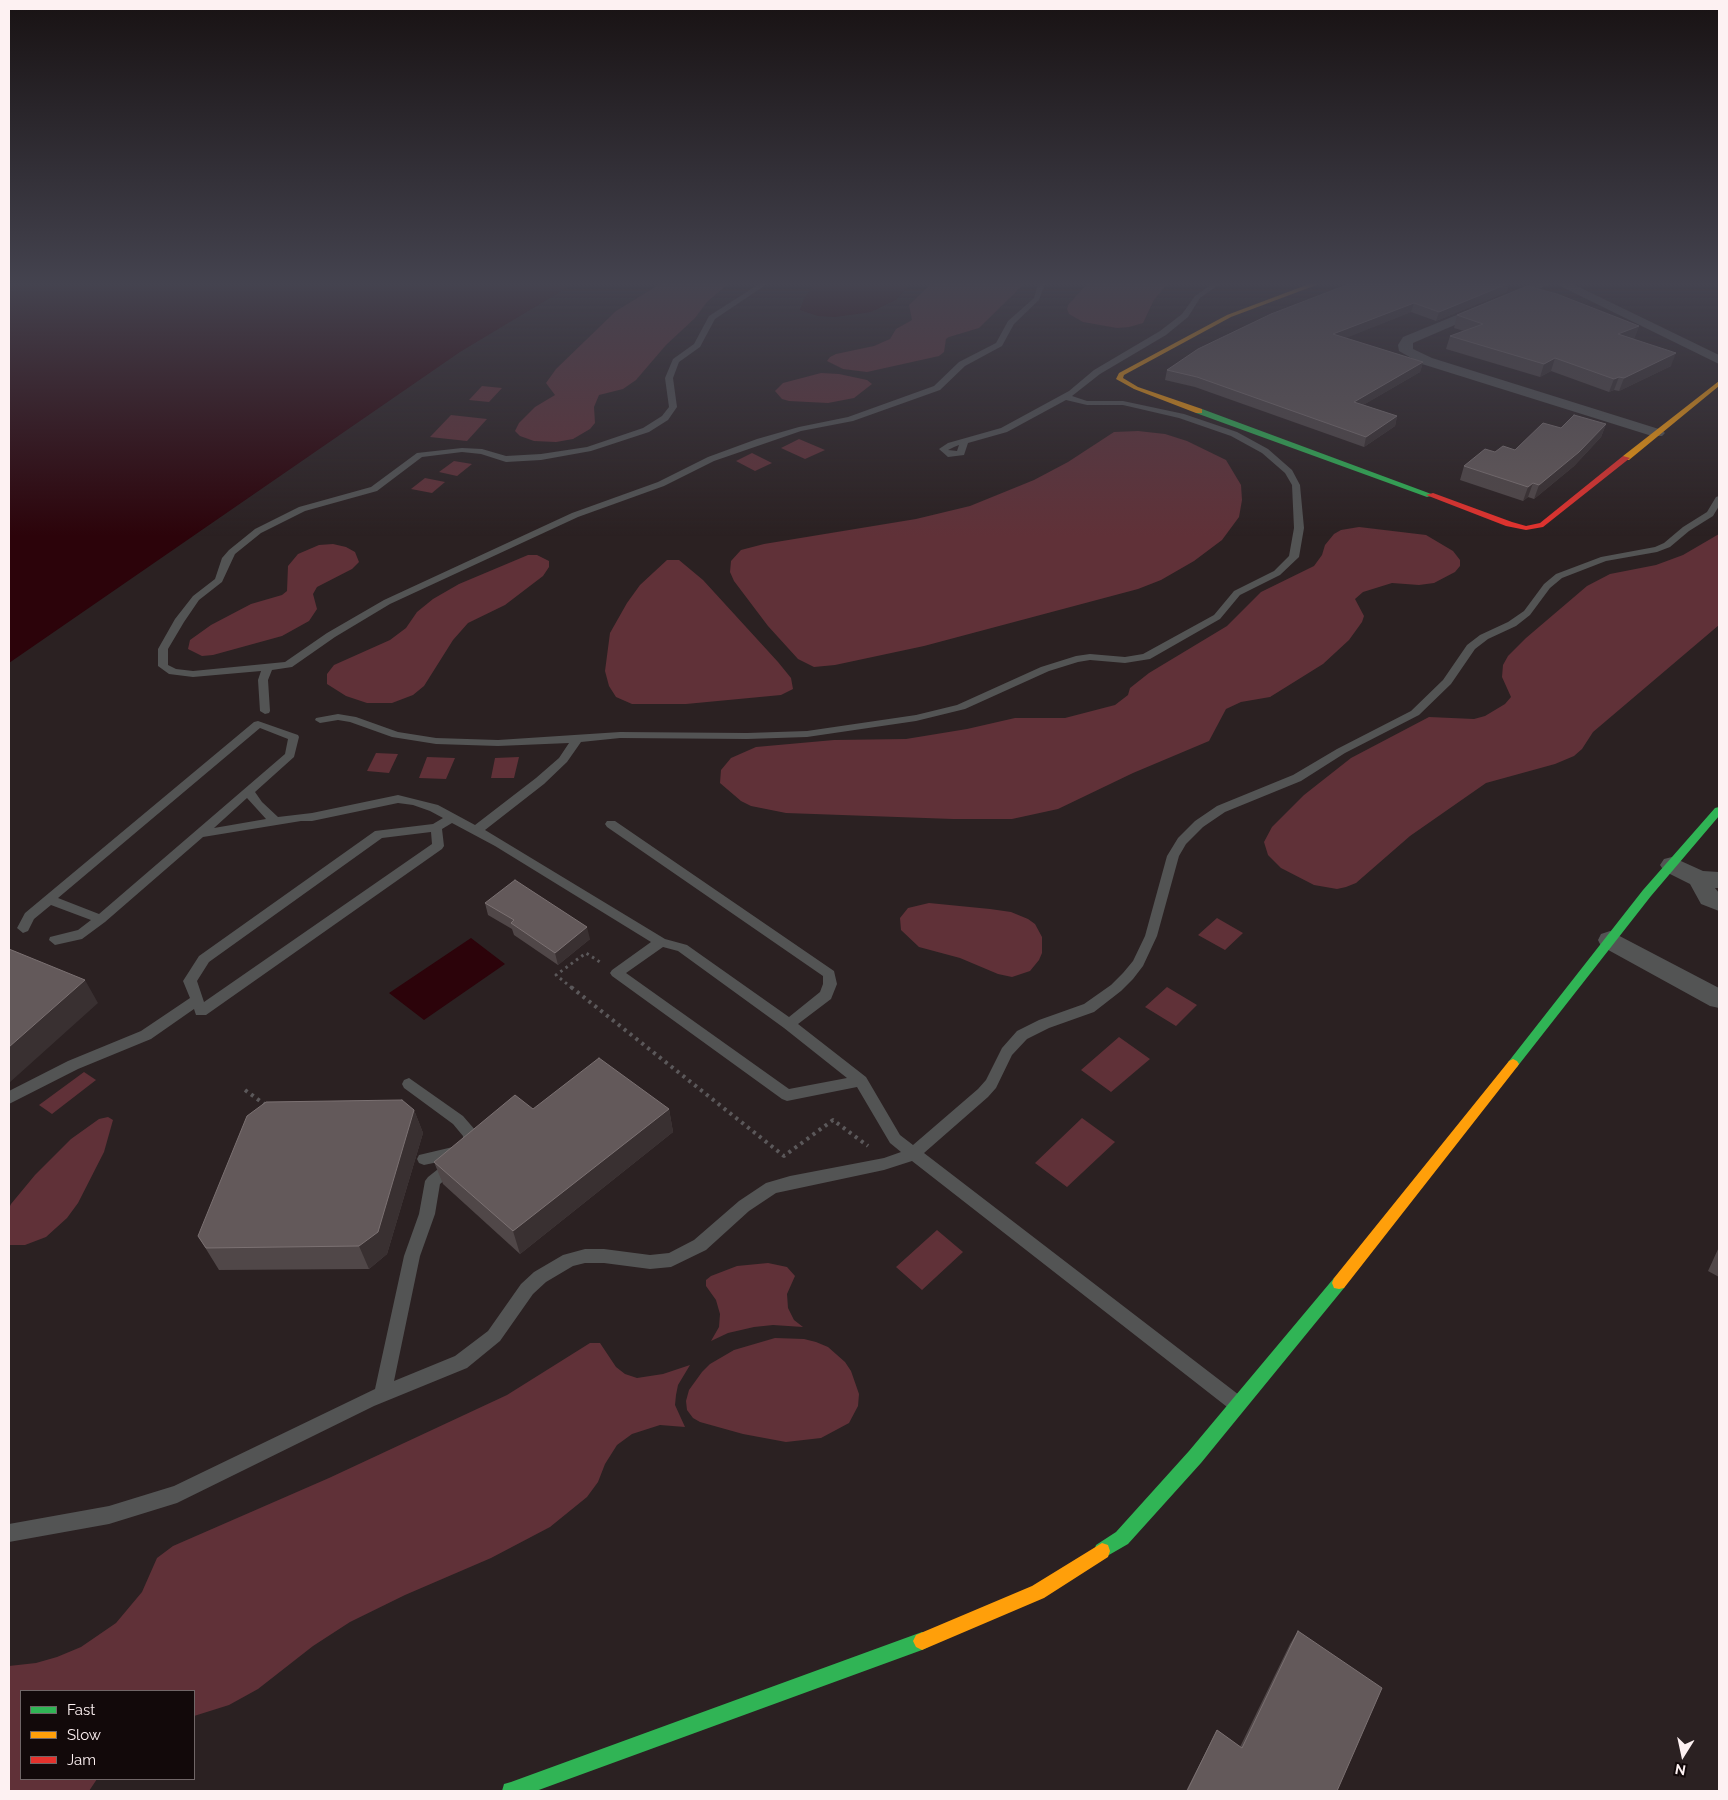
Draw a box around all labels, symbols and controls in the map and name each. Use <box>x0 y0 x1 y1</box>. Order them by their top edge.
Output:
legend <box>20 1690 195 1780</box>
text: Fast <box>67 1701 95 1719</box>
text: Slow <box>67 1726 101 1744</box>
north arrow <box>1658 1730 1708 1780</box>
text: Jam <box>67 1751 96 1769</box>
text: N <box>1674 1761 1687 1779</box>

